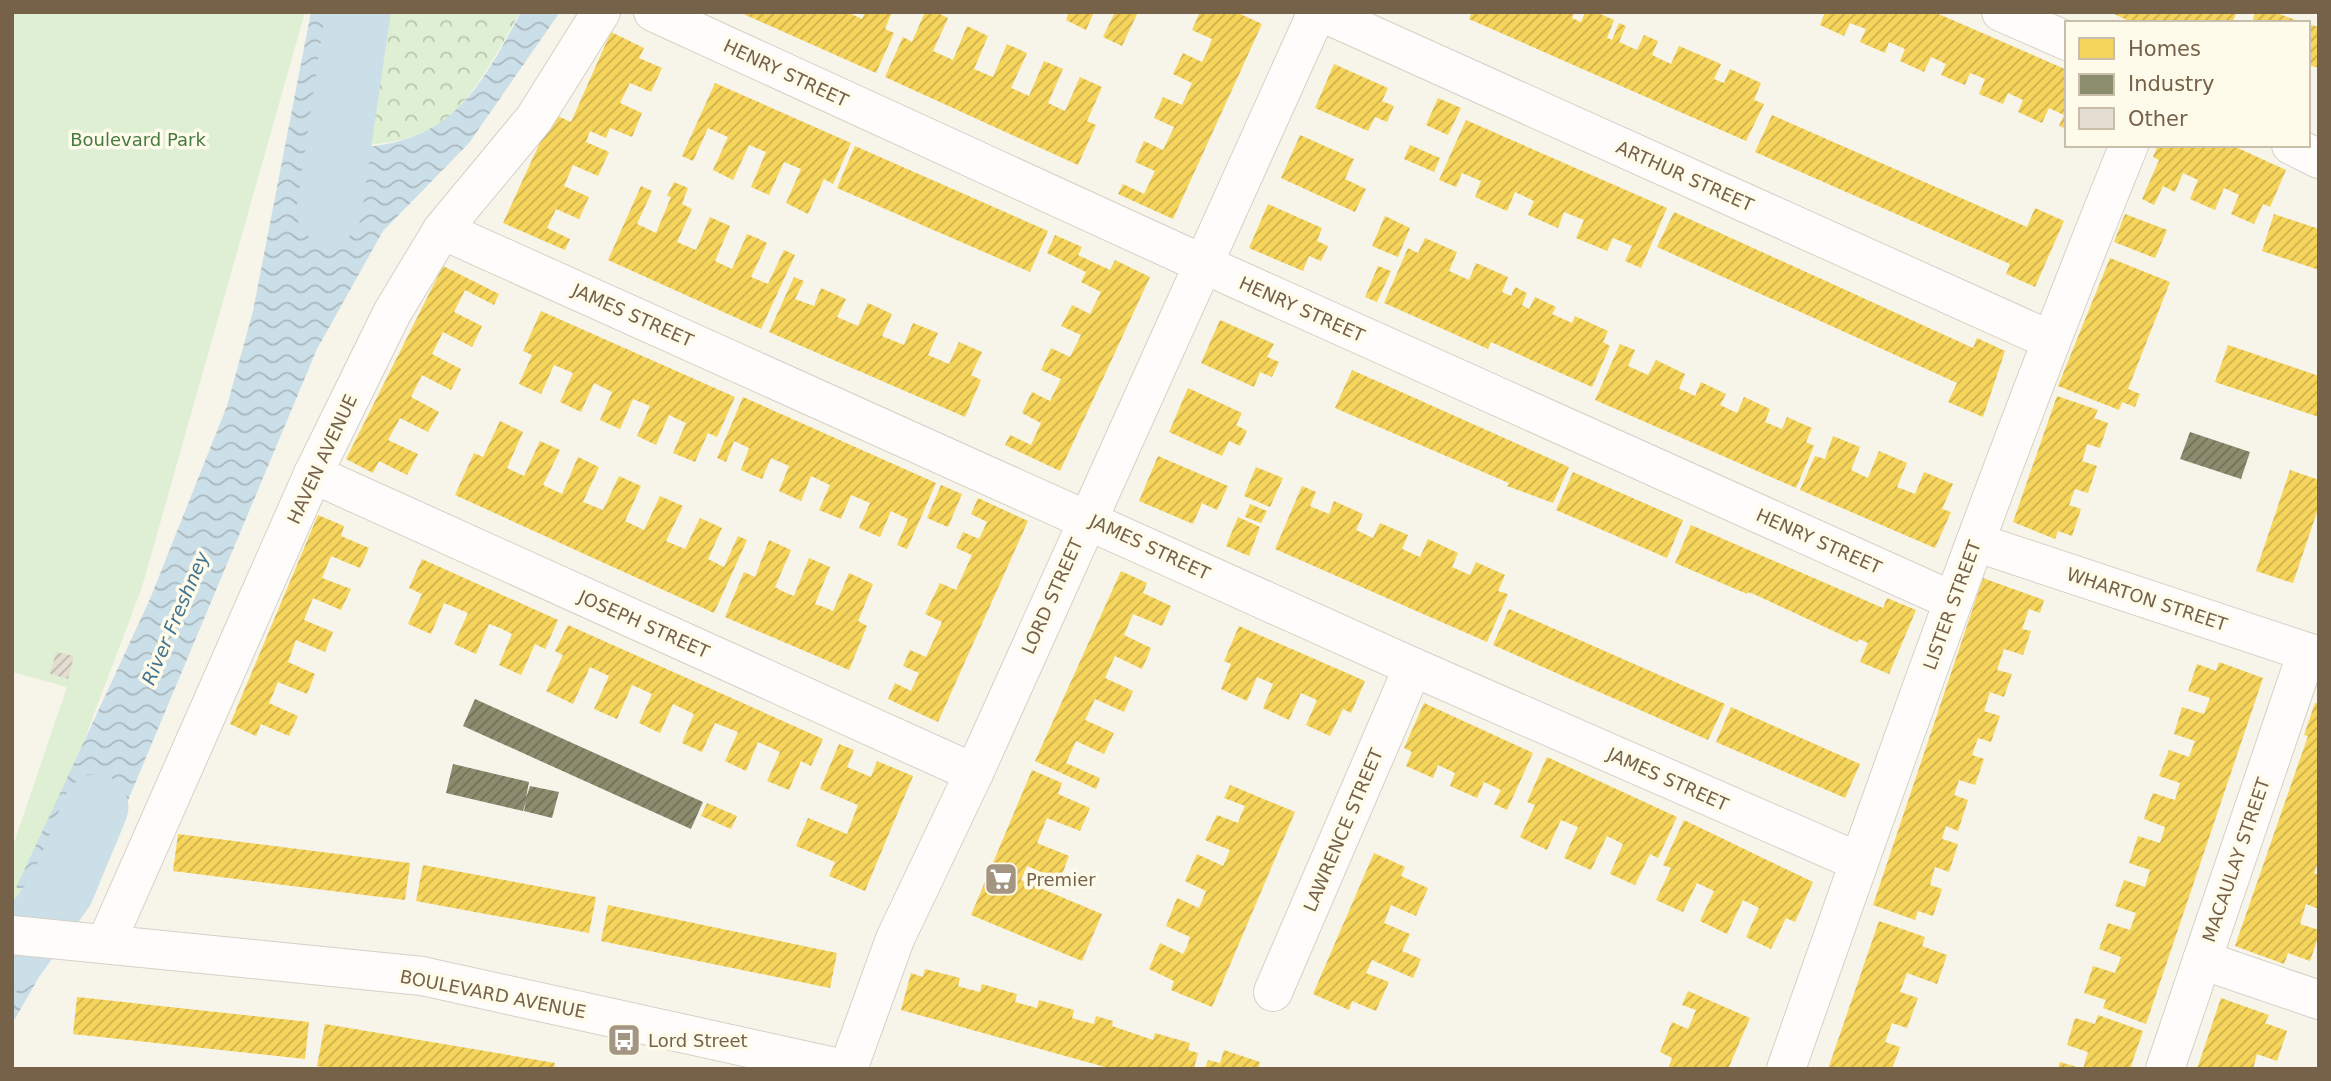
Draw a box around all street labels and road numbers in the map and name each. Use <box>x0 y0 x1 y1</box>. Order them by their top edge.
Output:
street label: HENRY STREET <box>720 35 853 111</box>
street label: ARTHUR STREET <box>1613 136 1758 216</box>
street label: HENRY STREET <box>1236 272 1369 346</box>
street label: JAMES STREET <box>568 279 698 351</box>
street label: HAVEN AVENUE <box>283 391 361 527</box>
street label: HENRY STREET <box>1753 504 1886 578</box>
street label: JAMES STREET <box>1086 510 1214 584</box>
street label: LORD STREET <box>1017 534 1087 657</box>
street label: LISTER STREET <box>1919 537 1985 673</box>
street label: WHARTON STREET <box>2064 563 2231 635</box>
street label: JOSEPH STREET <box>574 585 714 663</box>
street label: JAMES STREET <box>1603 743 1733 815</box>
street label: LAWRENCE STREET <box>1299 744 1387 915</box>
street label: MACAULAY STREET <box>2198 774 2274 945</box>
street label: BOULEVARD AVENUE <box>398 966 588 1022</box>

